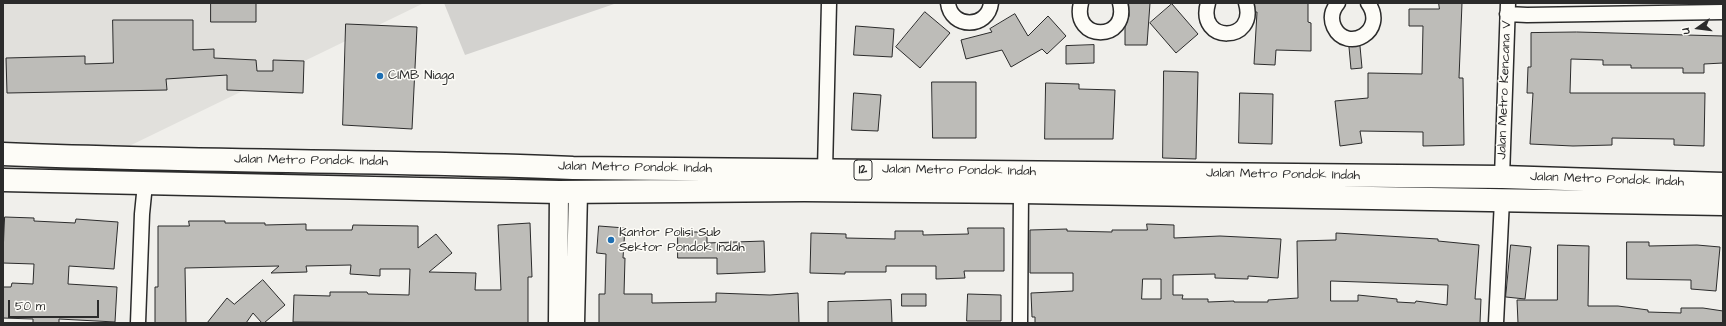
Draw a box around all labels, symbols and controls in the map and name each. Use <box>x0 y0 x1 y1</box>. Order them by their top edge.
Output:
north arrow <box>1678 8 1718 48</box>
street label: Jalan Metro Kencana V <box>1495 20 1515 160</box>
text: U <box>1678 26 1694 36</box>
place label: CIMB Niaga <box>388 68 454 84</box>
marker: CIMB Niaga <box>375 71 385 81</box>
street label: Jalan Metro Pondok Indah <box>234 152 388 170</box>
street label: Jalan Metro Pondok Indah <box>558 159 712 177</box>
road number: 12 <box>854 160 872 180</box>
street label: Jalan Metro Pondok Indah <box>882 162 1036 180</box>
street label: Jalan Metro Pondok Indah <box>1206 166 1360 184</box>
street label: Jalan Metro Pondok Indah <box>1530 170 1684 190</box>
place label: Kantor Polisi Sub Sektor Pondok Indah <box>619 225 745 256</box>
marker: Kantor Polisi Sub Sektor Pondok Indah <box>606 235 616 245</box>
scale bar <box>10 292 101 318</box>
text: 50 m <box>15 298 45 315</box>

